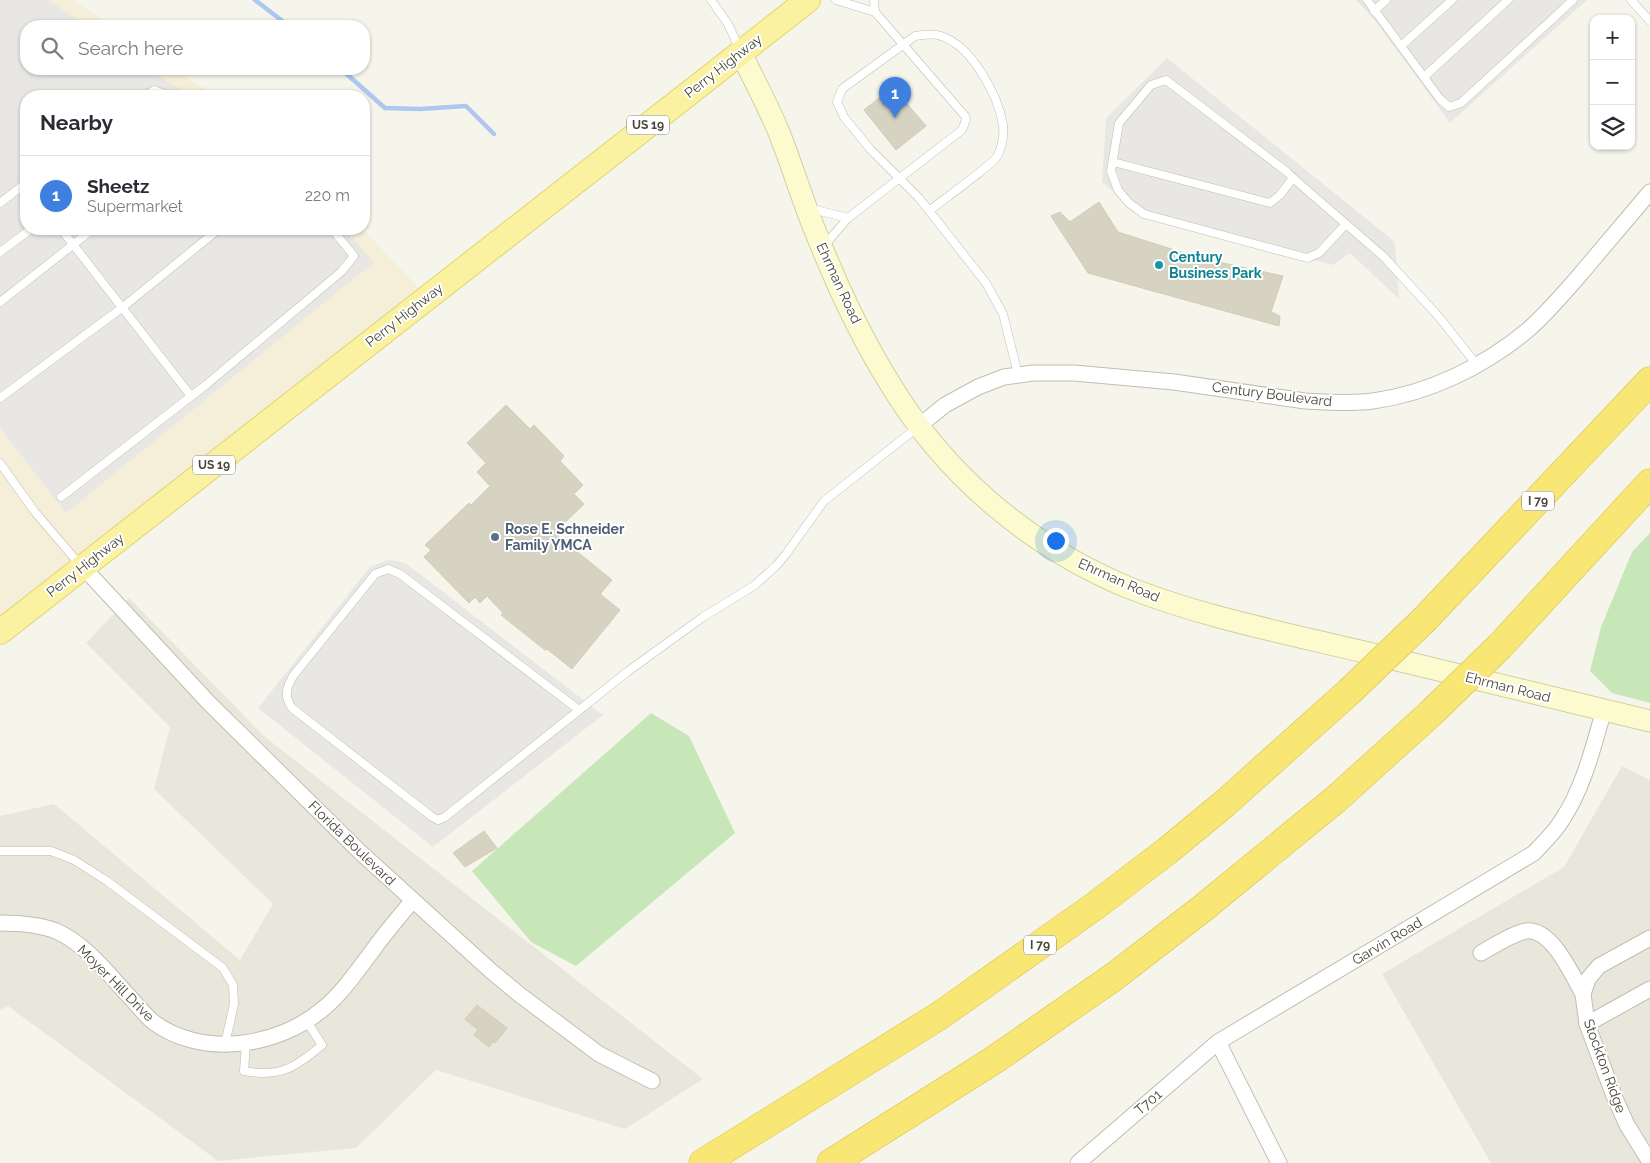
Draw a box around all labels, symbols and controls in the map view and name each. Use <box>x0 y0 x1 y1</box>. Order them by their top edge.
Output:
map controls <box>1590 15 1635 150</box>
button: + <box>1590 15 1635 60</box>
search box <box>20 20 370 75</box>
street label: Perry Highway <box>681 31 765 101</box>
icon: search <box>38 34 66 62</box>
text: Search here <box>78 37 184 59</box>
button: − <box>1590 60 1635 105</box>
pin: 1 <box>879 77 911 118</box>
button: layers <box>1590 105 1635 150</box>
text: Nearby <box>40 110 113 135</box>
road number: US 19 <box>627 116 669 134</box>
text: Sheetz <box>87 175 149 197</box>
text: 1 <box>52 186 60 205</box>
text: 220 m <box>305 186 350 205</box>
text: Supermarket <box>87 197 183 216</box>
street label: Ehrman Road <box>813 240 865 326</box>
place label: Century Business Park <box>1169 249 1262 281</box>
marker: Century Business Park <box>1153 259 1165 271</box>
street label: Perry Highway <box>362 280 446 350</box>
street label: Century Boulevard <box>1211 379 1333 409</box>
road number: US 19 <box>193 456 235 474</box>
road number: I 79 <box>1522 492 1554 511</box>
place label: Rose E. Schneider Family YMCA <box>505 521 625 553</box>
your location <box>1043 528 1069 554</box>
street label: Perry Highway <box>43 530 127 600</box>
marker: Rose E. Schneider Family YMCA <box>489 531 501 543</box>
street label: Ehrman Road <box>1076 555 1162 605</box>
street label: Ehrman Road <box>1464 669 1552 705</box>
street label: Florida Boulevard <box>305 798 399 888</box>
street label: Garvin Road <box>1349 914 1425 968</box>
road number: I 79 <box>1024 936 1056 954</box>
street label: Moyer Hill Drive <box>74 941 158 1025</box>
street label: Stockton Ridge <box>1581 1017 1629 1115</box>
street label: T701 <box>1131 1086 1165 1118</box>

